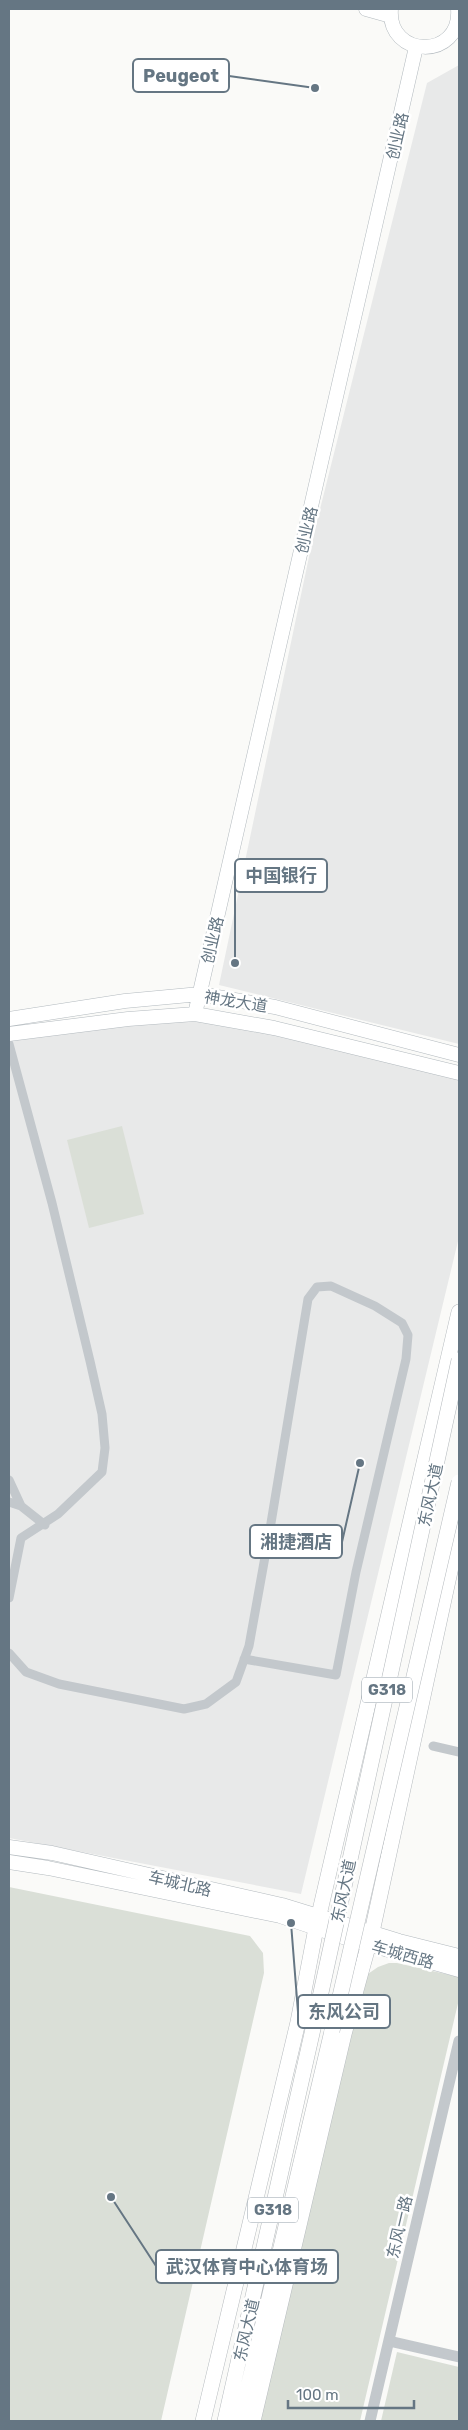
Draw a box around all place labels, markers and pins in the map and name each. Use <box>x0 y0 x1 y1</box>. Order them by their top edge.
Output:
callout: Peugeot <box>133 59 229 92</box>
callout: 中国银行 <box>235 859 327 892</box>
callout: 湘捷酒店 <box>250 1525 342 1558</box>
callout: 东风公司 <box>298 1995 390 2028</box>
callout: 武汉体育中心体育场 <box>156 2250 338 2283</box>

